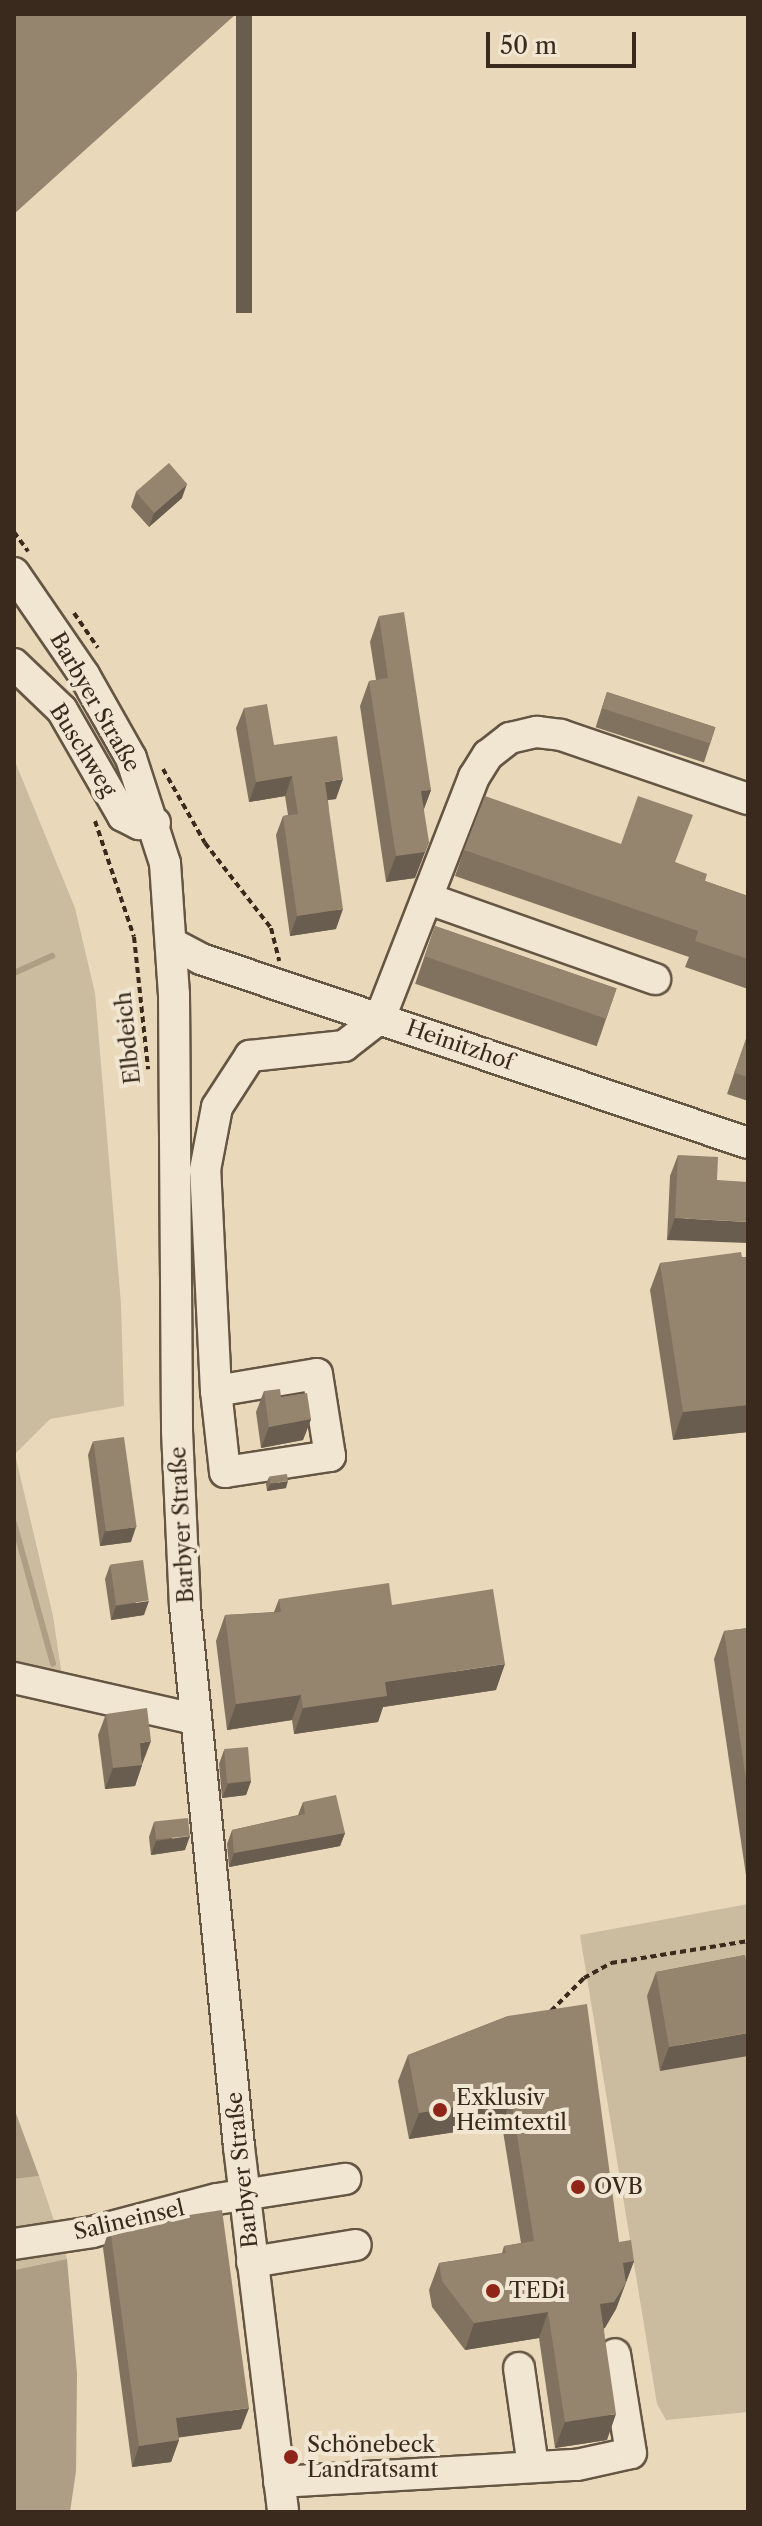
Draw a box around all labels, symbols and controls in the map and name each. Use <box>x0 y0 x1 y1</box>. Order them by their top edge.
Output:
scale bar <box>490 16 640 66</box>
text: 50 m <box>500 31 557 60</box>
street label: Barbyer Straße <box>44 627 146 777</box>
street label: Buschweg <box>44 699 122 801</box>
street label: Elbdeich <box>110 991 146 1085</box>
street label: Heinitzhof <box>403 1014 517 1076</box>
street label: Barbyer Straße <box>165 1446 199 1604</box>
place label: Exklusiv Heimtextil <box>456 2084 567 2136</box>
street label: Barbyer Straße <box>221 2090 263 2250</box>
marker: Exklusiv Heimtextil <box>431 2101 449 2119</box>
place label: OVB <box>594 2174 643 2200</box>
marker: OVB <box>569 2178 587 2196</box>
street label: Salineinsel <box>71 2194 187 2246</box>
place label: TEDi <box>509 2278 565 2304</box>
marker: TEDi <box>484 2282 502 2300</box>
place label: Schönebeck Landratsamt <box>307 2431 438 2482</box>
marker: Schönebeck Landratsamt <box>282 2448 300 2466</box>

